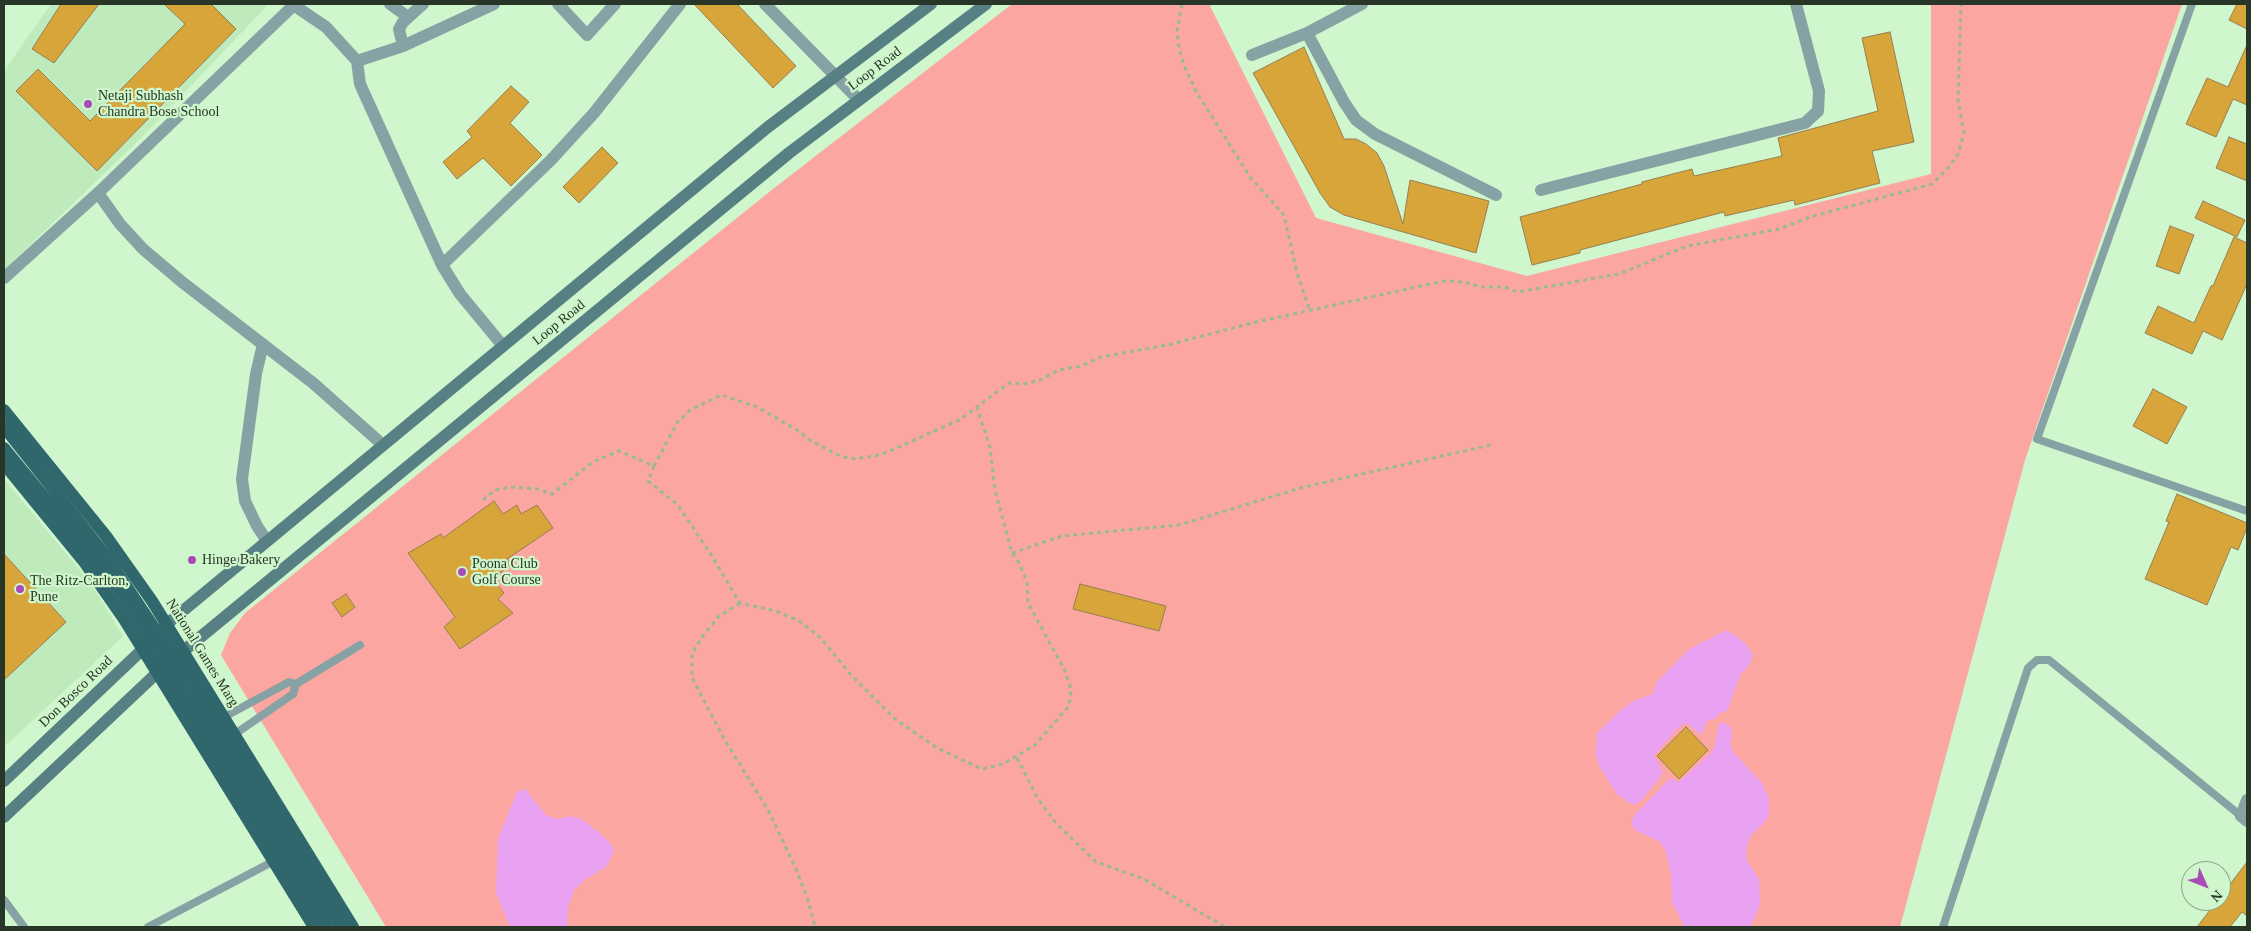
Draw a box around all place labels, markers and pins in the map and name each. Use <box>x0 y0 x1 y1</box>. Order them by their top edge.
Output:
place label: Netaji Subhash Chandra Bose School <box>98 88 219 120</box>
marker: Netaji Subhash Chandra Bose School <box>82 98 94 110</box>
place label: Hinge Bakery <box>202 552 280 568</box>
marker: Hinge Bakery <box>186 554 198 566</box>
place label: Poona Club Golf Course <box>472 556 541 588</box>
marker: Poona Club Golf Course <box>456 566 468 578</box>
place label: The Ritz-Carlton, Pune <box>30 573 129 606</box>
marker: The Ritz-Carlton, Pune <box>14 583 26 595</box>

